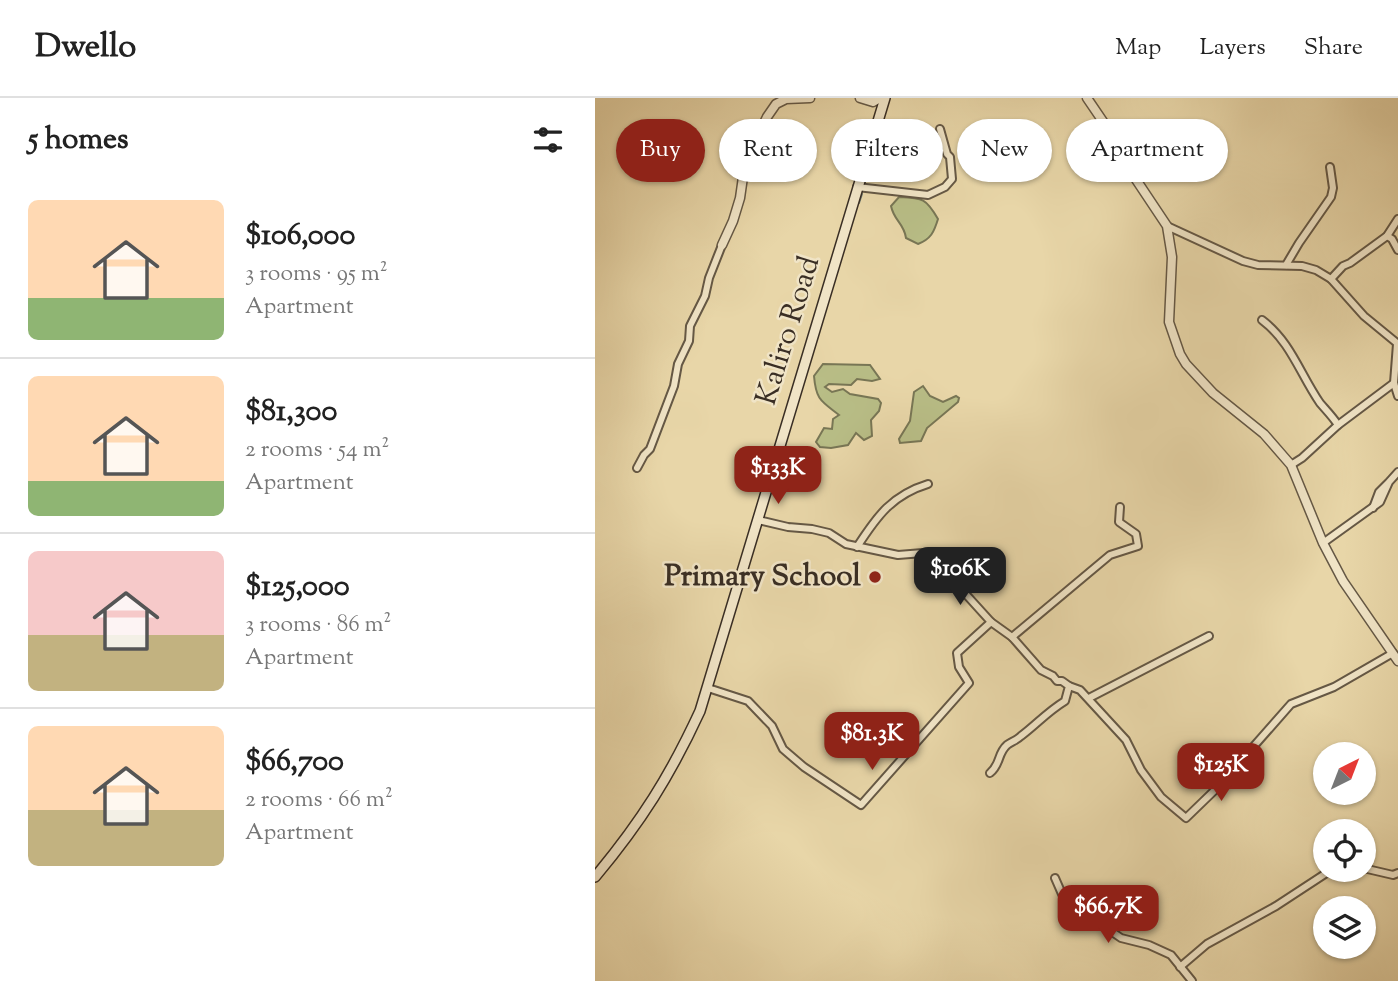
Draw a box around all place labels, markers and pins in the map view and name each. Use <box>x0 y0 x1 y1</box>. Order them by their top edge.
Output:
pin: $133K <box>729 446 827 506</box>
pin: $106K <box>911 547 1009 607</box>
place label: Primary School <box>664 556 862 599</box>
marker: Primary School <box>867 569 883 585</box>
pin: $81.3K <box>815 712 929 772</box>
pin: $125K <box>1172 744 1270 803</box>
pin: $66.7K <box>1051 886 1165 945</box>

